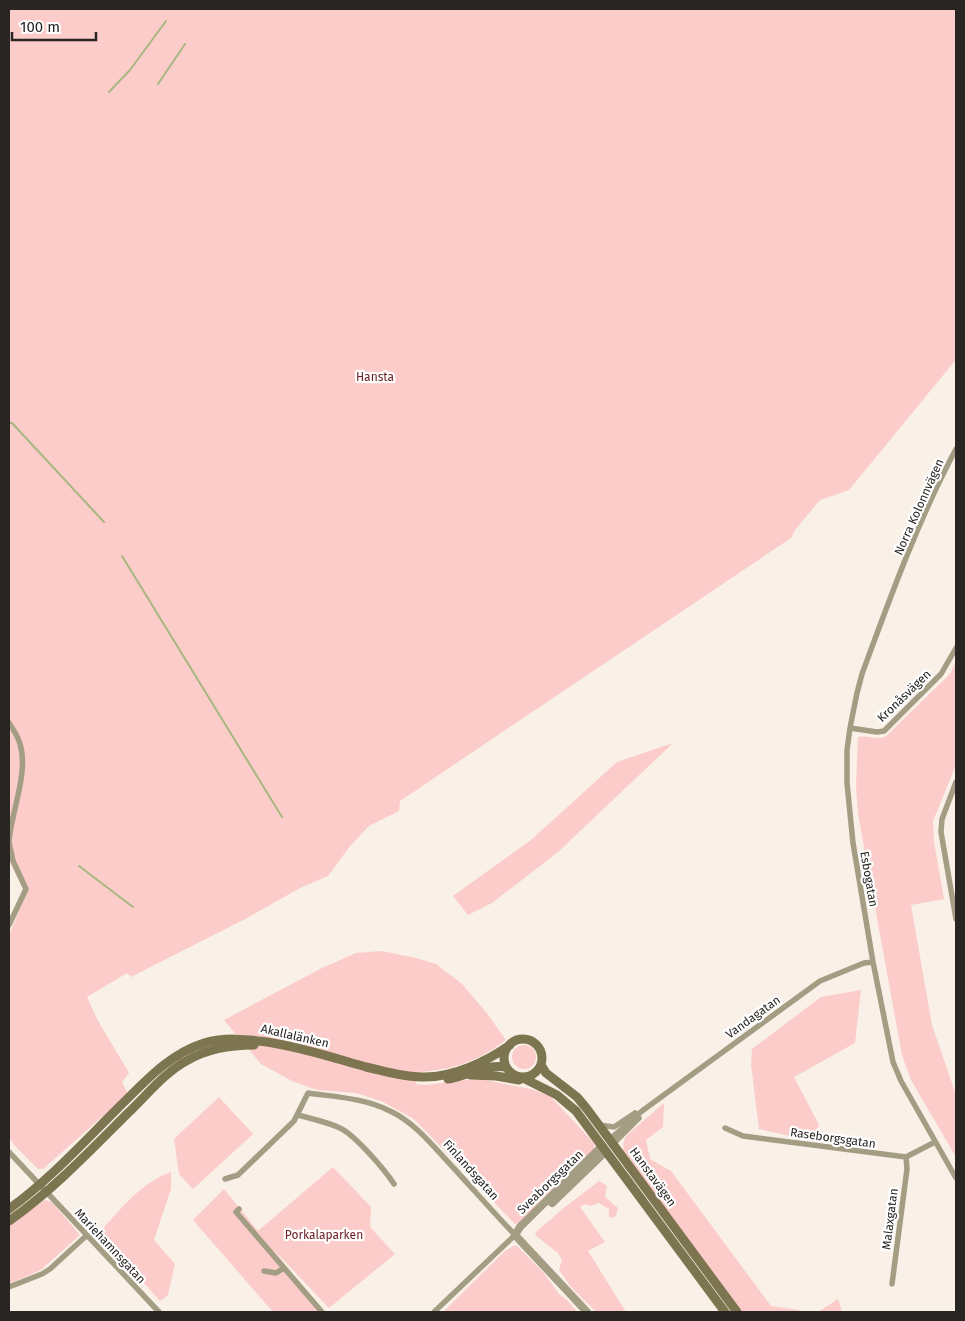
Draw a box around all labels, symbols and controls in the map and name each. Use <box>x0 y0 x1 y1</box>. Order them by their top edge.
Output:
scale bar <box>12 10 96 42</box>
text: 100 m <box>20 18 60 36</box>
park label: Hansta <box>356 370 394 384</box>
street label: Norra Kolonnvägen <box>891 457 947 557</box>
street label: Kronåsvägen <box>874 667 934 725</box>
street label: Esbogatan <box>857 850 881 908</box>
street label: Vandagatan <box>723 993 783 1041</box>
street label: Akallalänken <box>260 1021 330 1051</box>
street label: Raseborgsgatan <box>789 1125 877 1151</box>
street label: Finlandsgatan <box>440 1137 502 1203</box>
street label: Hanstavägen <box>627 1145 679 1209</box>
street label: Sveaborgsgatan <box>514 1147 586 1217</box>
street label: Malaxgatan <box>879 1187 901 1251</box>
street label: Mariehamnsgatan <box>72 1206 148 1286</box>
park label: Porkalaparken <box>285 1228 363 1242</box>

